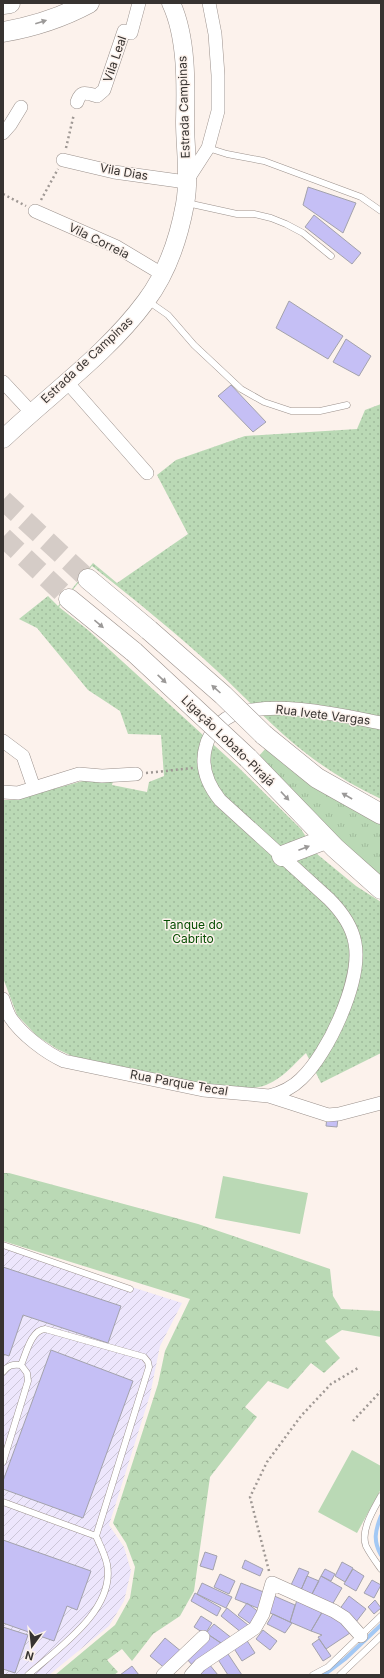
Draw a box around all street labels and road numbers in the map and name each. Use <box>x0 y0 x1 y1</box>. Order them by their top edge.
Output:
street label: Vila Leal <box>100 34 129 84</box>
street label: Estrada Campinas <box>174 55 193 159</box>
street label: Vila Dias <box>99 160 149 183</box>
street label: Vila Correia <box>66 219 132 262</box>
street label: Estrada de Campinas <box>38 313 136 406</box>
street label: Ligação Lobato-Pirajá <box>178 692 278 789</box>
street label: Rua Ivete Vargas <box>275 701 371 728</box>
street label: Rua Parque Tecal <box>129 1067 229 1098</box>

